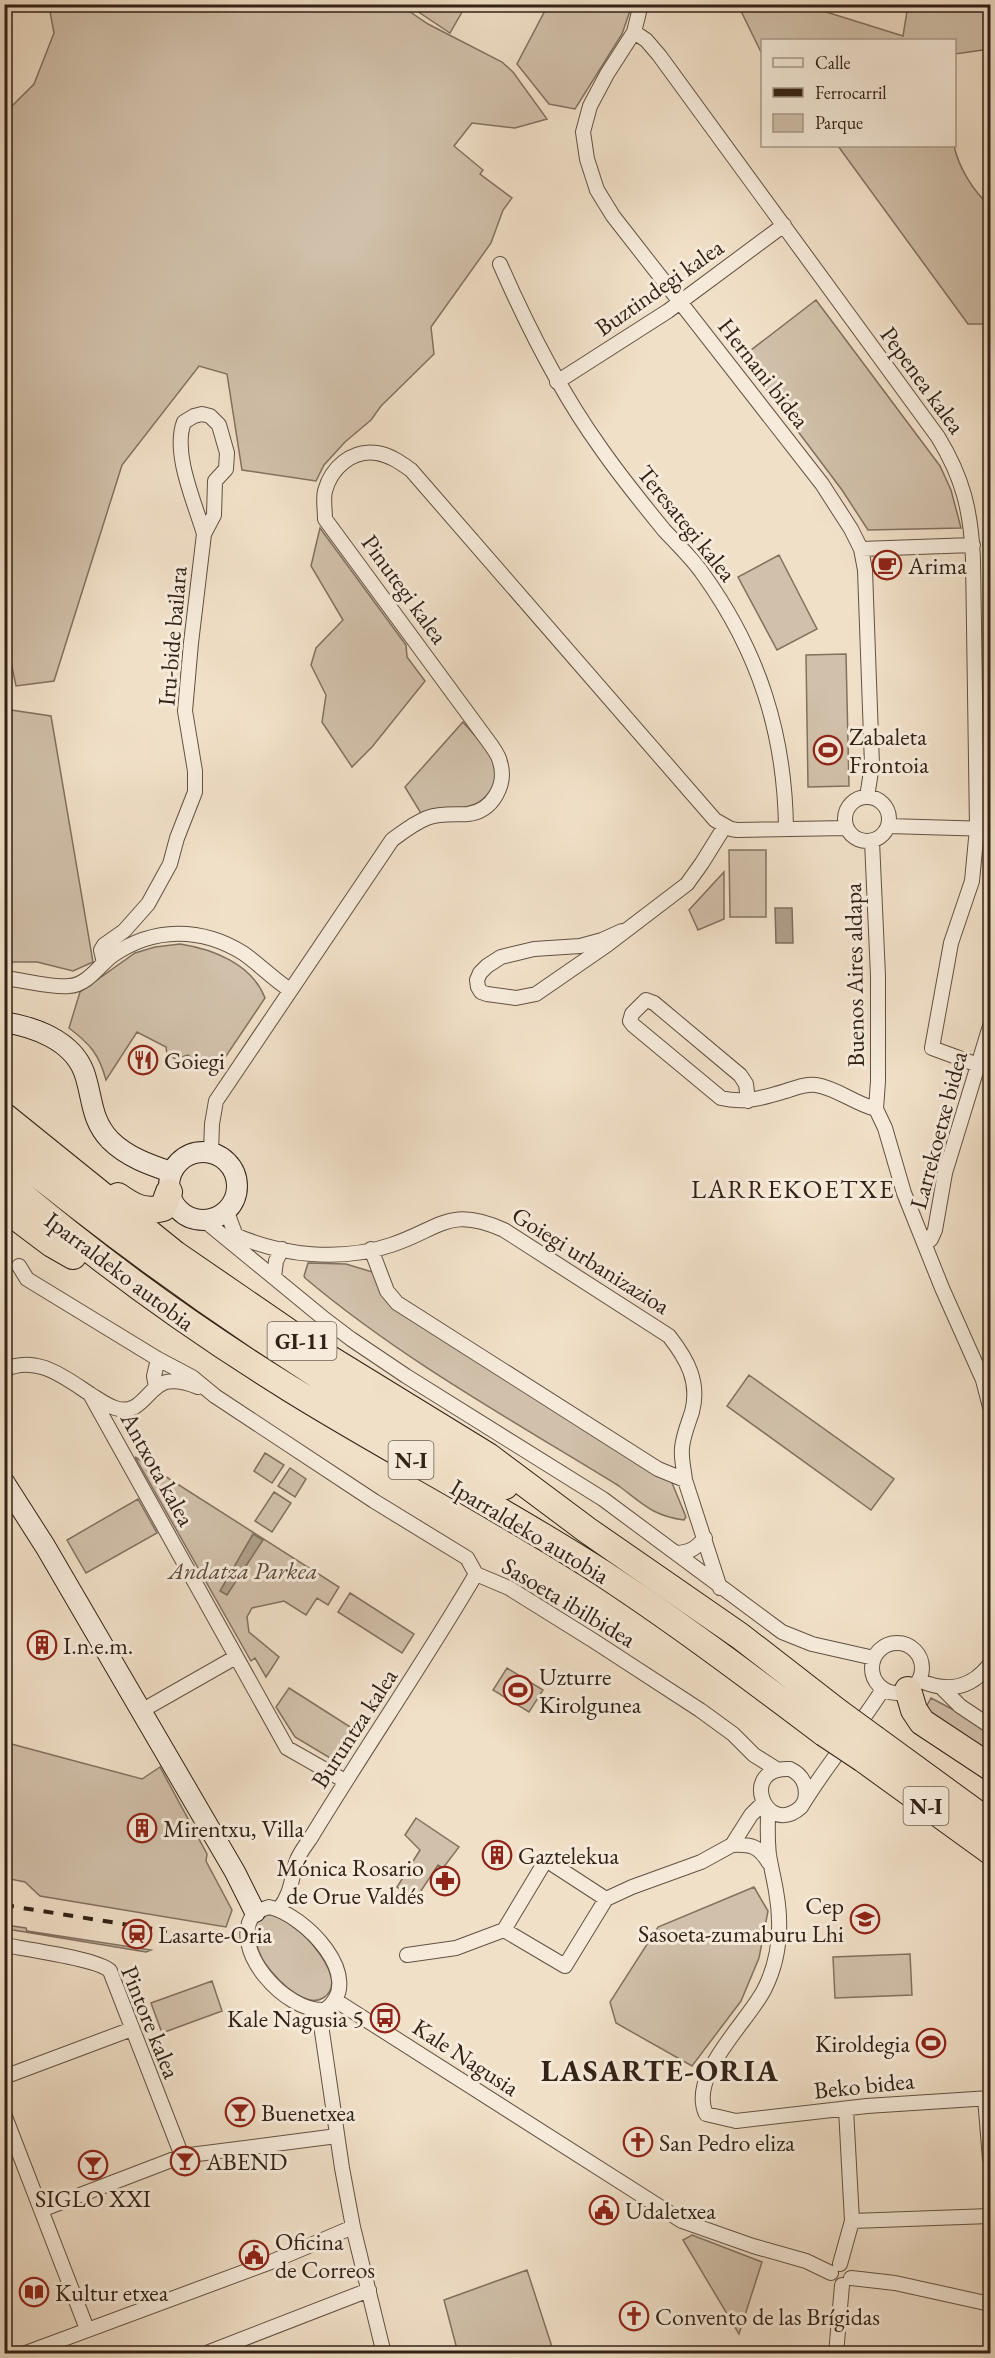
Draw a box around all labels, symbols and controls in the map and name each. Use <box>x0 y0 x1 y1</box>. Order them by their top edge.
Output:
legend <box>761 39 956 147</box>
text: Calle <box>815 51 851 74</box>
text: Ferrocarril <box>815 81 887 104</box>
text: Parque <box>815 111 863 134</box>
street label: Buztindegi kalea <box>589 231 730 343</box>
street label: Hernani bidea <box>711 312 817 435</box>
street label: Pepenea kalea <box>874 320 973 440</box>
street label: Teresategi kalea <box>631 458 744 588</box>
street label: Pinutegi kalea <box>355 528 455 650</box>
cafe icon: Arima <box>871 549 903 581</box>
place label: Arima <box>907 550 967 581</box>
street label: Iru-bide bailara <box>150 564 194 707</box>
place label: Zabaleta Frontoia <box>849 721 929 780</box>
sports icon: Zabaleta Frontoia <box>812 734 844 766</box>
street label: Buenos Aires aldapa <box>837 882 871 1067</box>
restaurant icon: Goiegi <box>127 1044 159 1076</box>
place label: Goiegi <box>164 1045 225 1076</box>
street label: Larrekoetxe bidea <box>902 1047 974 1212</box>
district label: LARREKOETXE <box>691 1172 895 1206</box>
street label: Goiegi urbanizazioa <box>506 1199 676 1321</box>
street label: Iparraldeko autobia <box>39 1204 202 1338</box>
road number: GI-11 <box>268 1322 336 1360</box>
street label: Antxota kalea <box>113 1406 202 1532</box>
road number: N-I <box>388 1441 434 1479</box>
street label: Iparraldeko autobia <box>445 1471 615 1591</box>
street label: Sasoeta ibilbidea <box>496 1550 642 1654</box>
park label: Andatza Parkea <box>166 1555 318 1586</box>
building icon: I.n.e.m. <box>26 1629 58 1661</box>
place label: I.n.e.m. <box>63 1630 133 1661</box>
place label: Uzturre Kirolgunea <box>539 1661 642 1720</box>
street label: Buruntza kalea <box>304 1662 404 1794</box>
sports icon: Uzturre Kirolgunea <box>502 1674 534 1706</box>
road number: N-I <box>904 1787 948 1825</box>
building icon: Mirentxu, Villa <box>126 1812 158 1844</box>
place label: Mirentxu, Villa <box>163 1813 304 1844</box>
building icon: Gaztelekua <box>481 1839 513 1871</box>
place label: Gaztelekua <box>518 1840 620 1871</box>
place label: Mónica Rosario de Orue Valdés <box>277 1852 424 1911</box>
pharmacy icon: Mónica Rosario de Orue Valdés <box>429 1865 461 1897</box>
place label: Cep Sasoeta-zumaburu Lhi <box>638 1890 844 1949</box>
school or university icon: Cep Sasoeta-zumaburu Lhi <box>849 1903 881 1935</box>
station icon: Lasarte-Oria <box>121 1918 153 1950</box>
place label: Lasarte-Oria <box>158 1919 273 1950</box>
street label: Pintore kalea <box>114 1961 188 2083</box>
bus stop icon: Kale Nagusia 5 <box>369 2002 401 2034</box>
place label: Kale Nagusia 5 <box>227 2003 364 2034</box>
street label: Kale Nagusia <box>407 2011 525 2103</box>
sports icon: Kiroldegia <box>915 2027 947 2059</box>
place label: Kiroldegia <box>815 2028 910 2059</box>
district label: LASARTE-ORIA <box>541 2051 779 2090</box>
street label: Beko bidea <box>812 2064 916 2106</box>
bar icon: Buenetxea <box>224 2096 256 2128</box>
place label: Buenetxea <box>261 2097 356 2128</box>
church icon: San Pedro eliza <box>622 2126 654 2158</box>
place label: San Pedro eliza <box>659 2127 795 2158</box>
bar icon: ABEND <box>169 2145 201 2177</box>
place label: ABEND <box>205 2146 287 2177</box>
bar icon: SIGLO XXI <box>77 2149 109 2181</box>
place label: SIGLO XXI <box>35 2183 151 2214</box>
public building icon: Udaletxea <box>588 2194 620 2226</box>
place label: Udaletxea <box>625 2195 716 2226</box>
place label: Oficina de Correos <box>275 2226 375 2285</box>
public building icon: Oficina de Correos <box>238 2239 270 2271</box>
library icon: Kultur etxea <box>18 2276 50 2308</box>
place label: Kultur etxea <box>55 2277 169 2308</box>
church icon: Convento de las Brígidas <box>618 2300 650 2332</box>
place label: Convento de las Brígidas <box>655 2301 880 2332</box>

